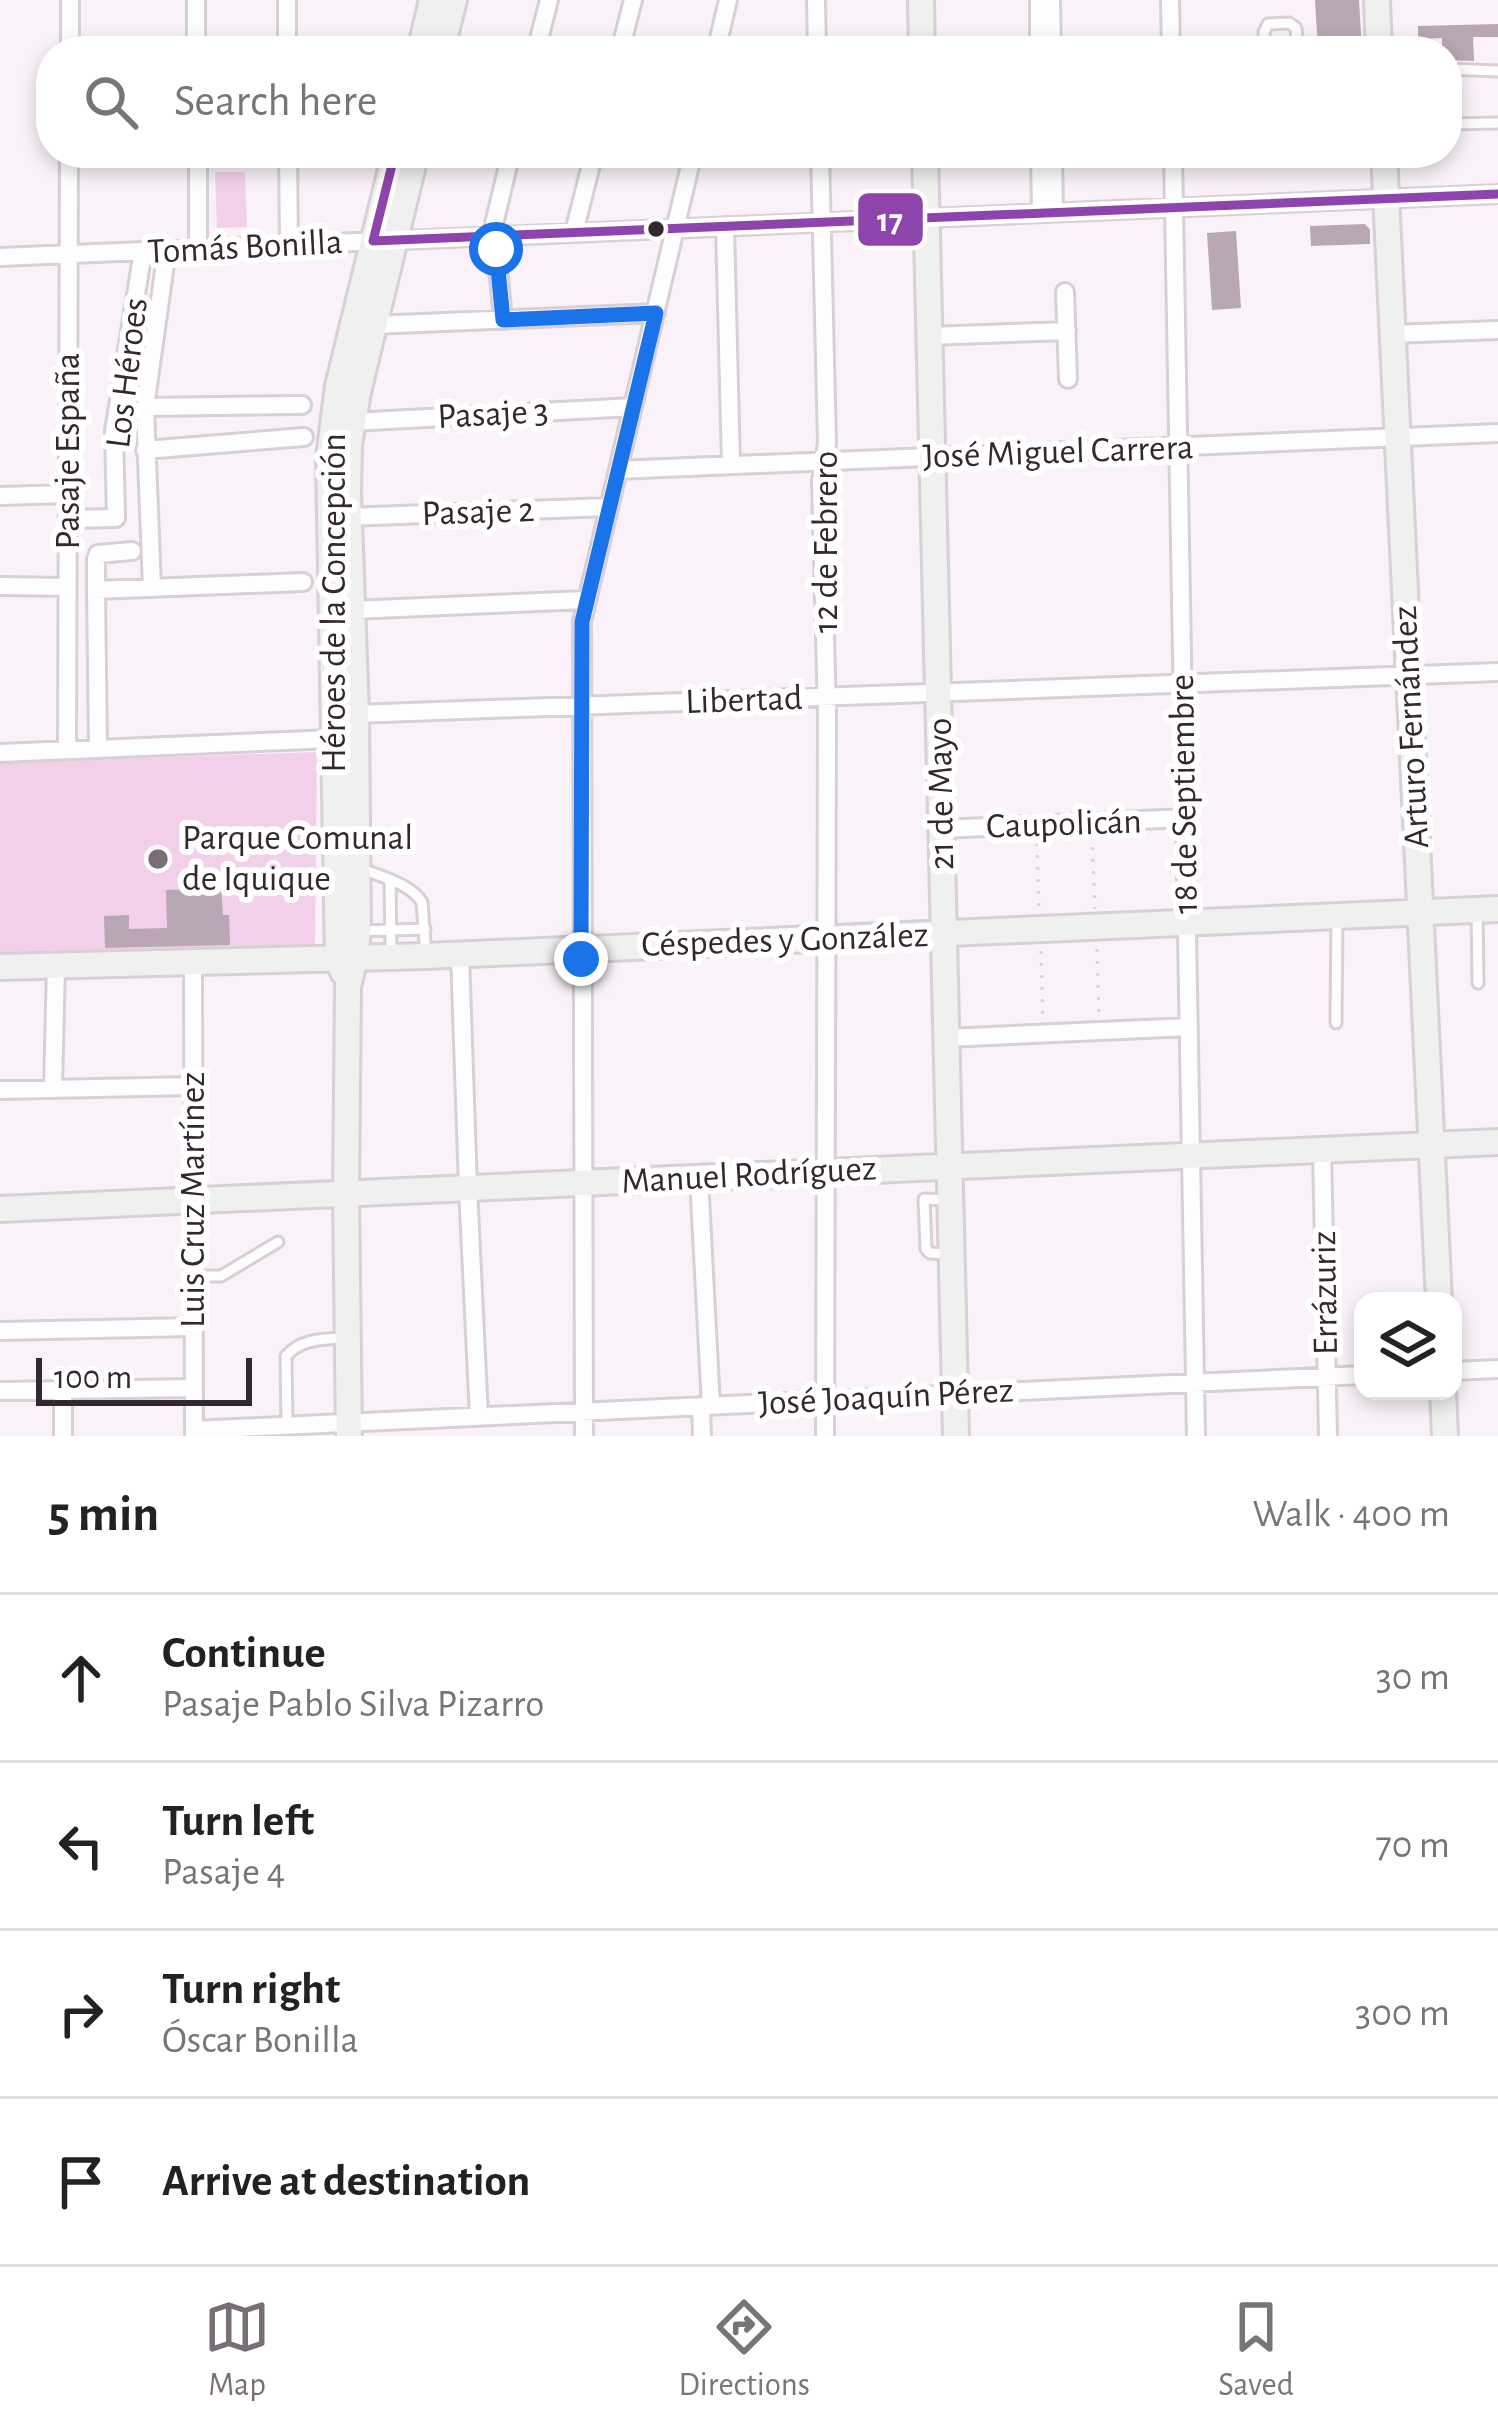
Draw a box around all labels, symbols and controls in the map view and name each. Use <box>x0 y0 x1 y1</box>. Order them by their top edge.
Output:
search box <box>36 36 1462 168</box>
icon: search <box>78 69 144 135</box>
text: Search here <box>174 79 377 124</box>
line badge: 17 <box>856 191 925 248</box>
text: 17 <box>877 205 903 238</box>
unlabelled marker <box>645 218 667 240</box>
route start <box>469 222 523 276</box>
street label: Tomás Bonilla <box>147 224 343 270</box>
street label: Los Héroes <box>100 296 154 450</box>
street label: Pasaje España <box>50 353 86 549</box>
street label: Pasaje 3 <box>436 393 550 435</box>
street label: José Miguel Carrera <box>922 429 1194 475</box>
street label: Héroes de la Concepción <box>316 433 352 773</box>
street label: 12 de Febrero <box>808 451 844 633</box>
street label: Pasaje 2 <box>421 492 535 532</box>
street label: Arturo Fernández <box>1387 605 1435 849</box>
street label: 18 de Septiembre <box>1164 674 1204 914</box>
street label: Libertad <box>685 680 803 720</box>
street label: 21 de Mayo <box>922 717 960 871</box>
street label: Caupolicán <box>986 803 1142 845</box>
place label: Parque Comunal de Iquique <box>182 820 413 897</box>
marker: Parque Comunal de Iquique <box>145 846 171 872</box>
street label: Céspedes y González <box>641 917 929 963</box>
route end <box>554 932 608 986</box>
street label: Luis Cruz Martínez <box>175 1072 211 1328</box>
street label: Manuel Rodríguez <box>621 1150 877 1200</box>
street label: Errázuriz <box>1306 1230 1344 1356</box>
map controls <box>1354 1292 1462 1400</box>
button: layers <box>1354 1292 1462 1400</box>
scale bar <box>36 1352 252 1405</box>
text: 100 m <box>54 1362 132 1395</box>
street label: José Joaquín Pérez <box>757 1372 1015 1422</box>
text: 5 min <box>48 1489 159 1540</box>
text: Walk · 400 m <box>1252 1495 1450 1534</box>
text: Continue <box>162 1631 326 1676</box>
icon: ahead <box>48 1645 114 1711</box>
text: 30 m <box>1376 1658 1450 1697</box>
text: Pasaje Pablo Silva Pizarro <box>162 1685 545 1724</box>
text: Turn left <box>162 1799 314 1844</box>
icon: left <box>48 1813 114 1879</box>
text: 70 m <box>1376 1826 1450 1865</box>
text: Pasaje 4 <box>162 1853 285 1892</box>
text: Turn right <box>162 1967 340 2012</box>
icon: right <box>48 1981 114 2047</box>
text: 300 m <box>1355 1994 1450 2033</box>
text: Óscar Bonilla <box>162 2021 359 2060</box>
icon: arrive <box>48 2149 114 2215</box>
text: Arrive at destination <box>162 2159 530 2204</box>
tab: Map <box>204 2294 270 2406</box>
tab: Directions <box>678 2294 810 2406</box>
tab: Saved <box>1218 2294 1294 2406</box>

